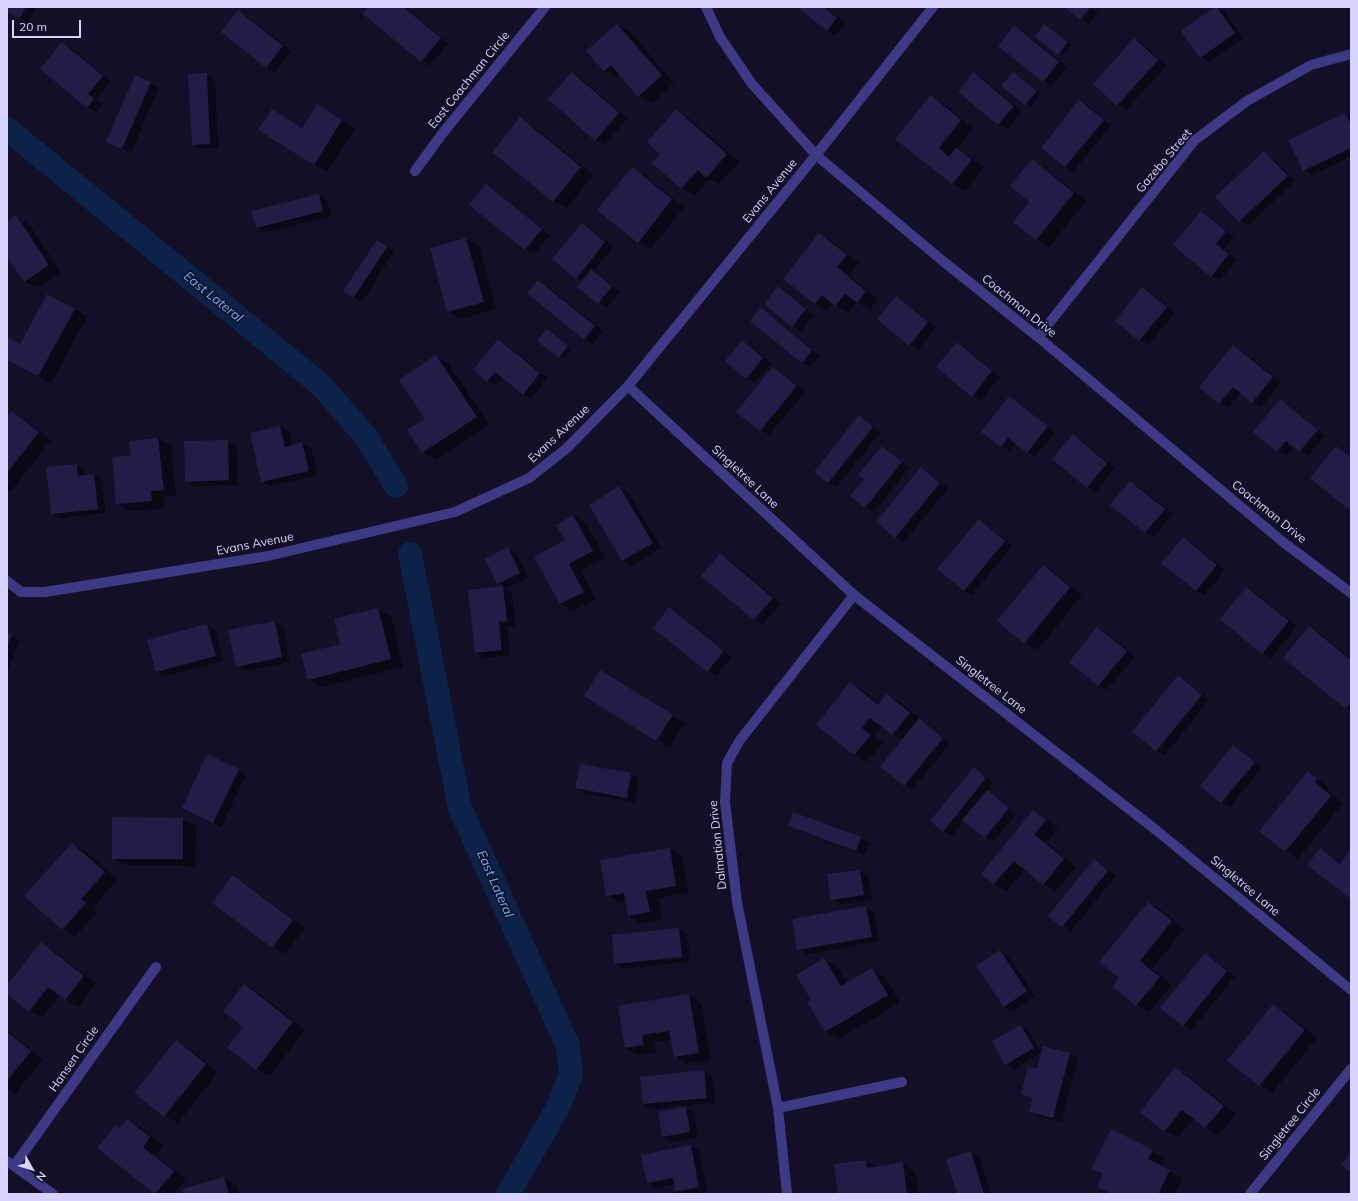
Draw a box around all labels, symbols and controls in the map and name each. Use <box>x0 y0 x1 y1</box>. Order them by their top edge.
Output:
scale bar <box>14 12 83 38</box>
text: 20 m <box>19 19 47 34</box>
street label: East Coachman Circle <box>425 29 513 131</box>
street label: Gazebo Street <box>1133 126 1195 196</box>
street label: Evans Avenue <box>740 156 800 226</box>
water label: East Lateral <box>180 268 246 326</box>
street label: Coachman Drive <box>979 272 1059 340</box>
street label: Evans Avenue <box>525 402 593 466</box>
street label: Singletree Lane <box>709 442 781 512</box>
street label: Coachman Drive <box>1229 478 1309 546</box>
street label: Evans Avenue <box>215 529 295 559</box>
street label: Singletree Lane <box>953 653 1029 717</box>
street label: Dalmation Drive <box>706 800 730 890</box>
water label: East Lateral <box>473 848 517 920</box>
street label: Singletree Lane <box>1207 853 1283 919</box>
street label: Hansen Circle <box>46 1023 102 1095</box>
street label: Singletree Circle <box>1256 1085 1324 1163</box>
north arrow <box>12 1149 52 1189</box>
text: N <box>33 1169 49 1184</box>

